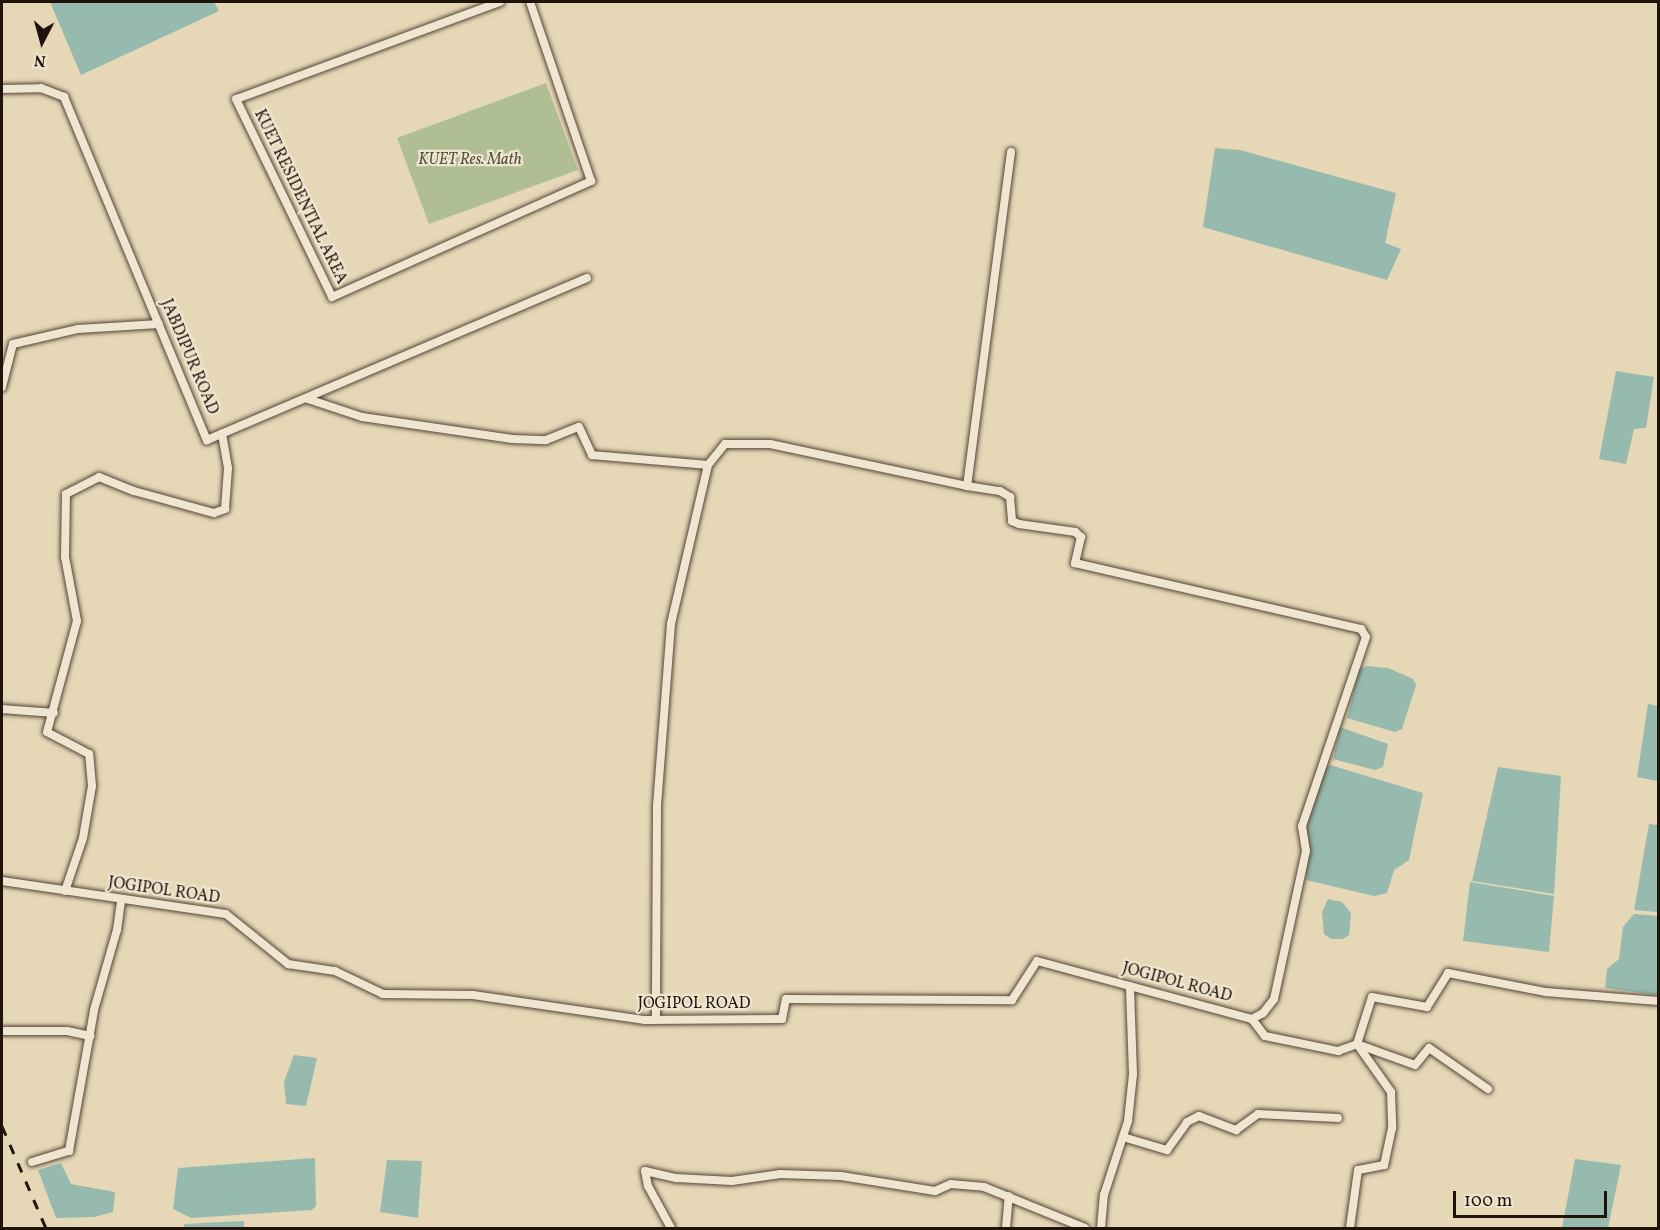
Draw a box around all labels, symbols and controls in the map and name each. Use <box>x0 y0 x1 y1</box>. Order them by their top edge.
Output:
north arrow <box>12 12 72 72</box>
text: N <box>33 48 47 71</box>
street label: KUET RESIDENTIAL AREA <box>249 106 351 288</box>
park label: KUET Res. Math <box>418 150 522 170</box>
street label: JABDIPUR ROAD <box>156 296 222 418</box>
street label: JOGIPOL ROAD <box>107 874 221 908</box>
street label: JOGIPOL ROAD <box>1120 959 1234 1007</box>
street label: JOGIPOL ROAD <box>638 994 750 1014</box>
scale bar <box>1456 1179 1610 1217</box>
text: 100 m <box>1464 1189 1513 1214</box>

